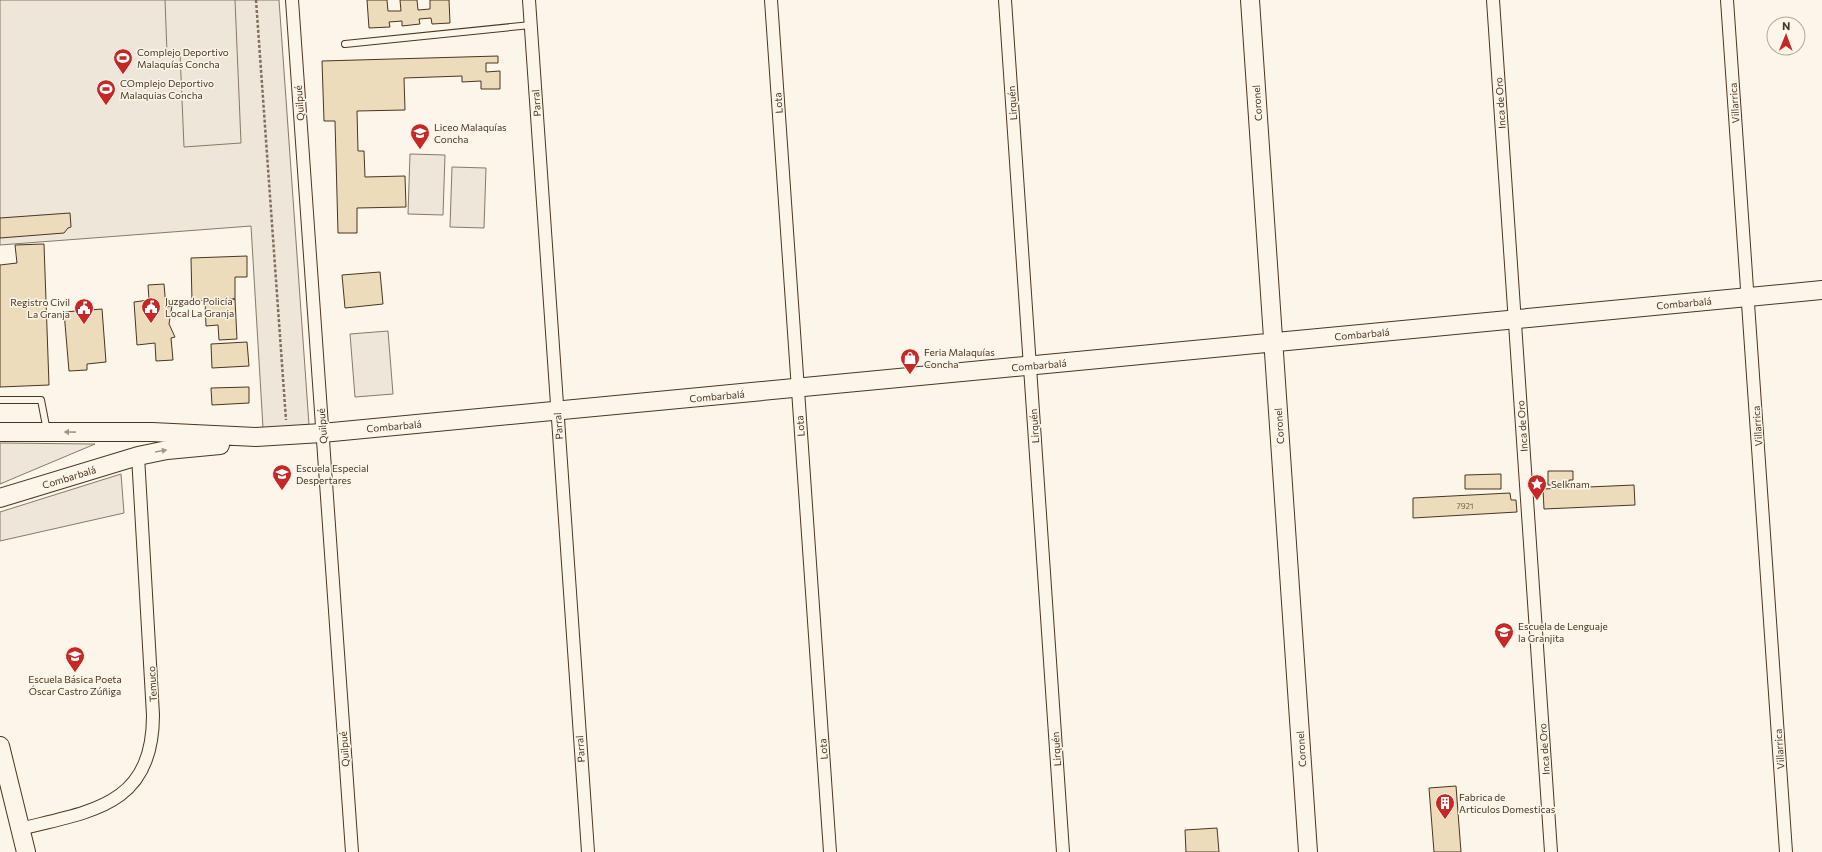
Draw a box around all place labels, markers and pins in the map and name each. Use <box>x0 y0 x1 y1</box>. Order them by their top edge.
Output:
place label: Complejo Deportivo Malaquías Concha <box>137 46 229 70</box>
sports icon: Complejo Deportivo Malaquías Concha <box>112 47 134 75</box>
place label: COmplejo Deportivo Malaquias Concha <box>120 77 214 101</box>
sports icon: COmplejo Deportivo Malaquias Concha <box>95 78 117 106</box>
place label: Liceo Malaquías Concha <box>434 121 507 145</box>
school or university icon: Liceo Malaquías Concha <box>409 122 431 150</box>
place label: Juzgado Policía Local La Granja <box>165 295 234 319</box>
place label: Registro Civil La Granja <box>10 296 70 320</box>
public building icon: Juzgado Policía Local La Granja <box>140 296 162 324</box>
public building icon: Registro Civil La Granja <box>73 297 95 325</box>
place label: Feria Malaquías Concha <box>924 346 995 370</box>
shop icon: Feria Malaquías Concha <box>899 347 921 375</box>
place label: Escuela Especial Despertares <box>296 462 369 486</box>
school or university icon: Escuela Especial Despertares <box>271 463 293 491</box>
place icon: Selknam <box>1526 473 1548 501</box>
place label: Selknam <box>1551 478 1590 490</box>
place label: Escuela de Lenguaje la Granjita <box>1518 620 1608 644</box>
school or university icon: Escuela de Lenguaje la Granjita <box>1493 621 1515 649</box>
school or university icon: Escuela Básica Poeta Óscar Castro Zúñiga <box>64 645 86 673</box>
place label: Escuela Básica Poeta Óscar Castro Zúñiga <box>28 673 122 697</box>
place label: Fabrica de Articulos Domesticas <box>1459 791 1556 815</box>
building icon: Fabrica de Articulos Domesticas <box>1434 792 1456 820</box>

